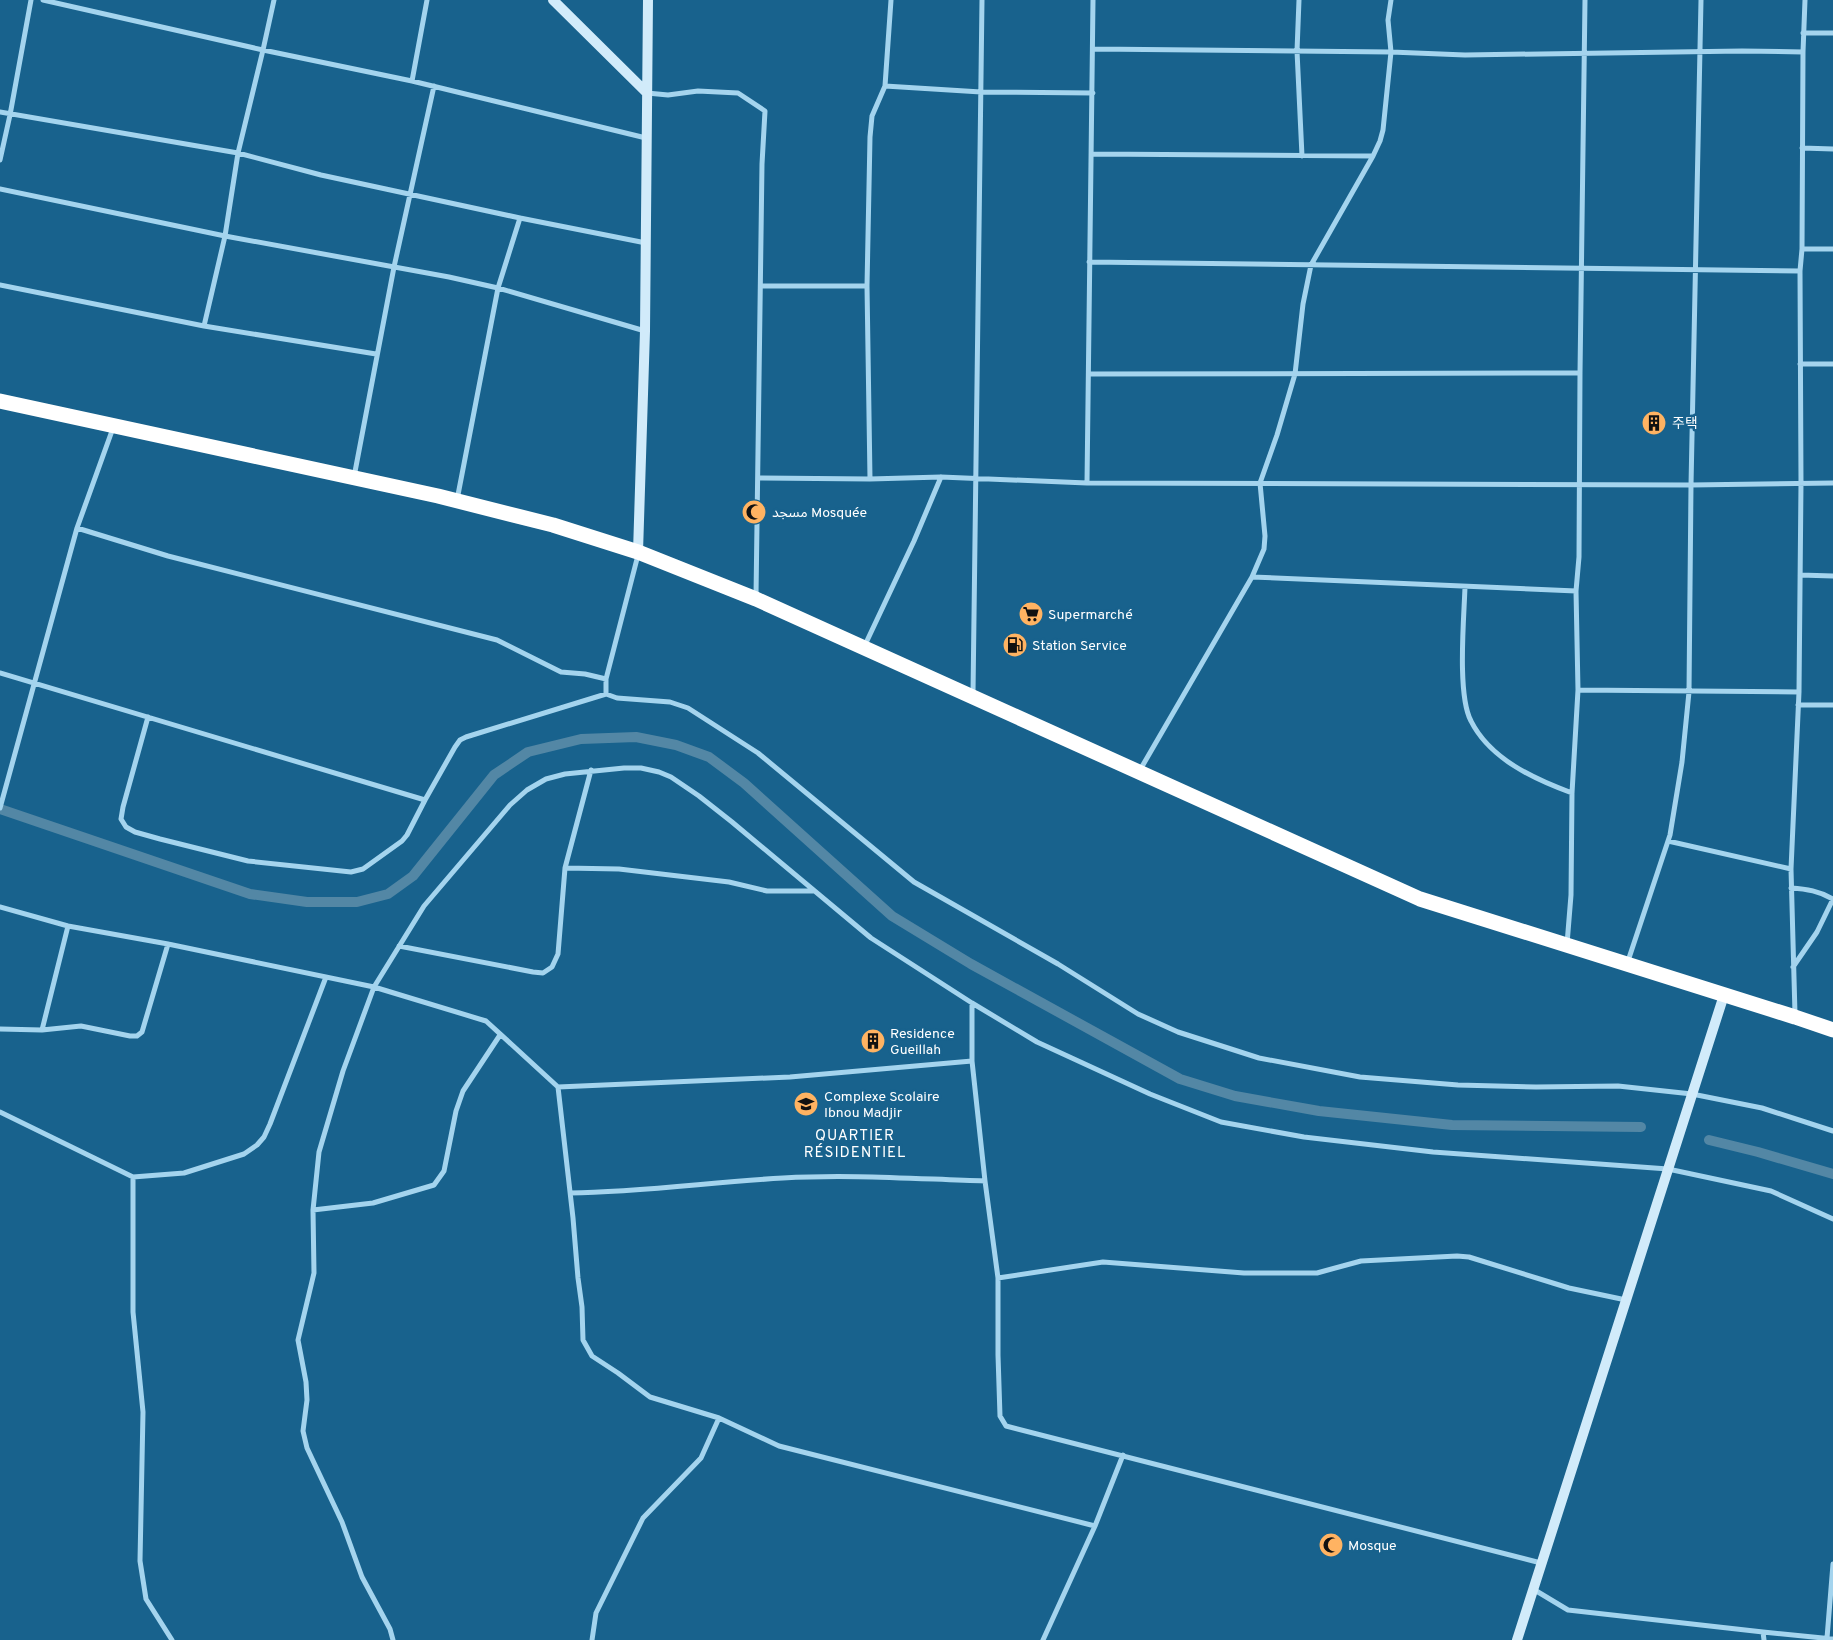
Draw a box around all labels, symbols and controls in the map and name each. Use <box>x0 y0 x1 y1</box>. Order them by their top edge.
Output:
building icon: 주택 <box>1641 410 1667 436</box>
place label: 주택 <box>1672 416 1698 433</box>
mosque icon: مسجد Mosquée <box>741 499 767 525</box>
place label: مسجد Mosquée <box>772 505 867 522</box>
supermarket icon: Supermarché <box>1018 601 1044 627</box>
place label: Supermarché <box>1048 607 1133 624</box>
fuel station icon: Station Service <box>1002 632 1028 658</box>
place label: Station Service <box>1032 638 1127 655</box>
place label: Residence Gueillah <box>890 1026 955 1059</box>
building icon: Residence Gueillah <box>860 1028 886 1054</box>
place label: Complexe Scolaire Ibnou Madjir <box>824 1089 940 1122</box>
school or university icon: Complexe Scolaire Ibnou Madjir <box>793 1091 819 1117</box>
district label: QUARTIER RÉSIDENTIEL <box>804 1127 906 1163</box>
mosque icon: Mosque <box>1318 1532 1344 1558</box>
place label: Mosque <box>1348 1538 1397 1555</box>

